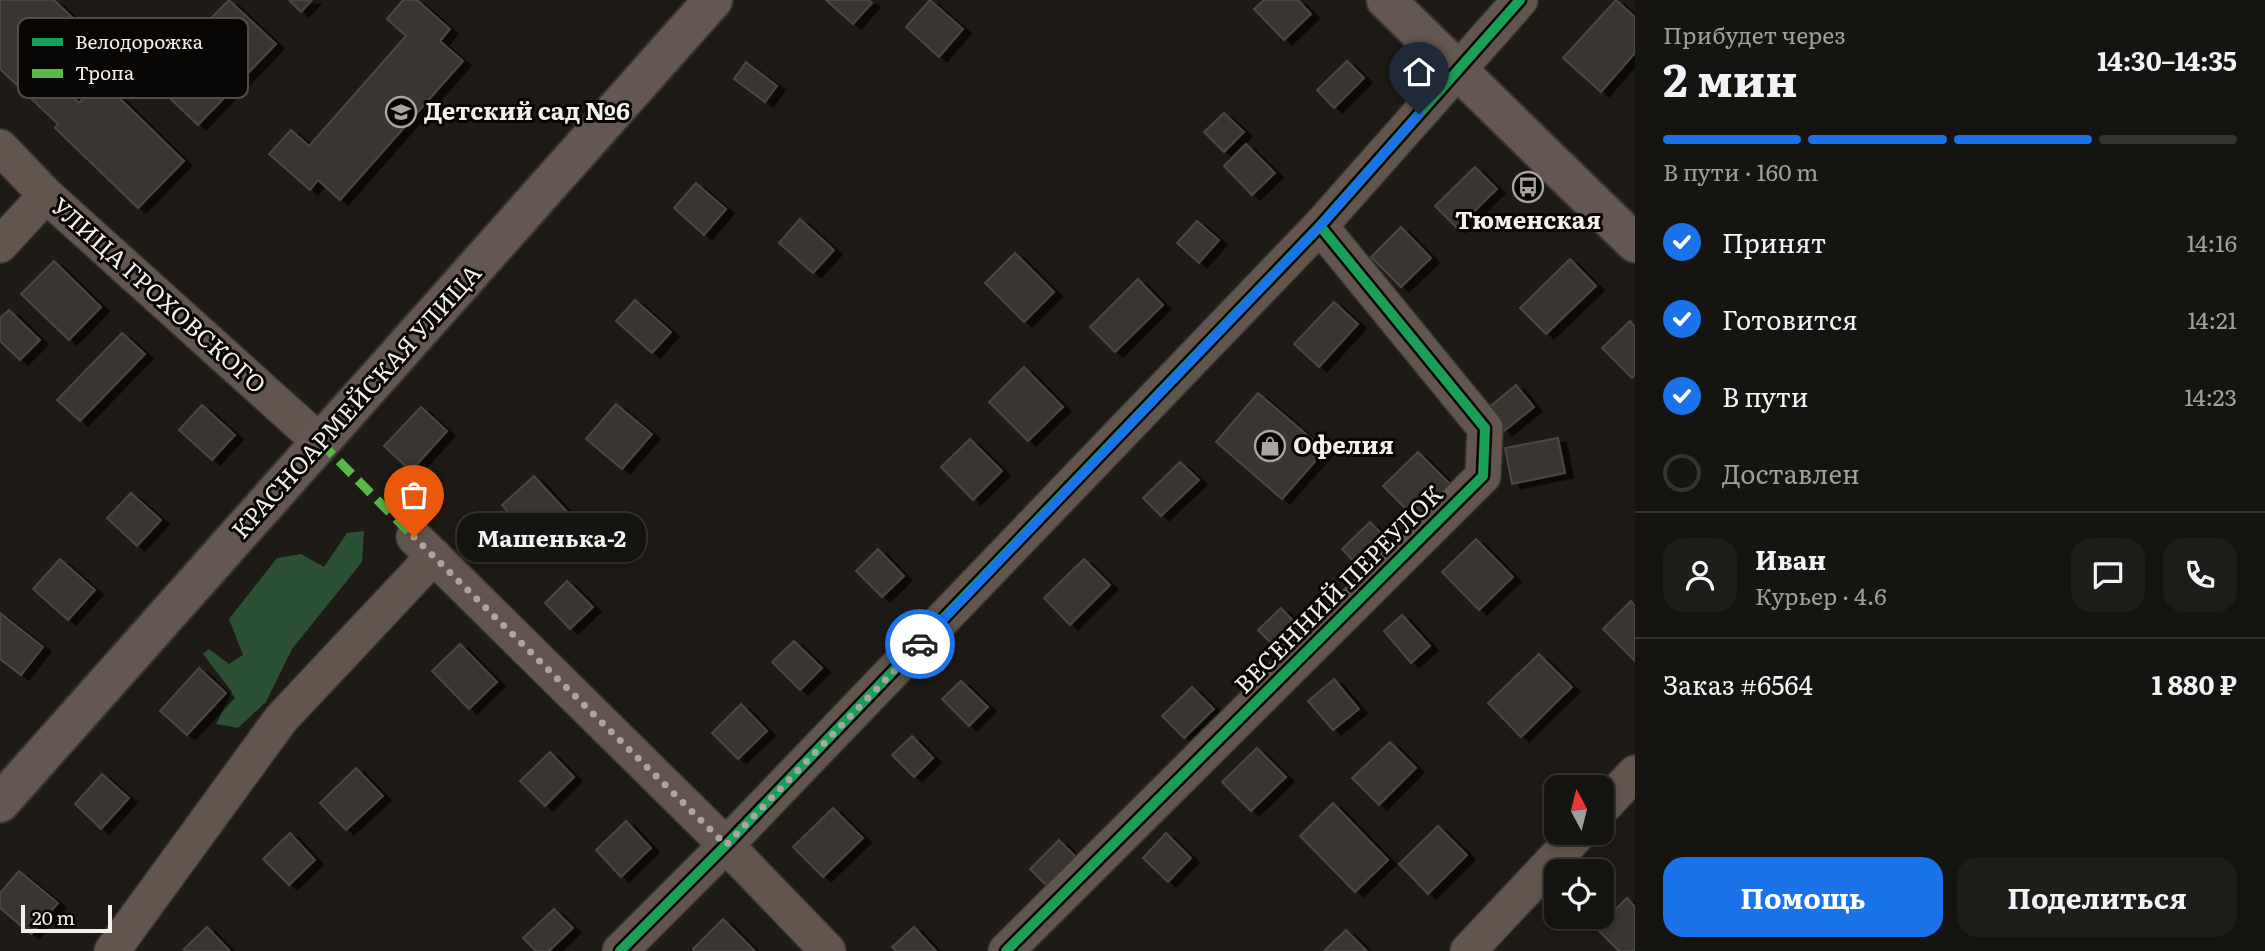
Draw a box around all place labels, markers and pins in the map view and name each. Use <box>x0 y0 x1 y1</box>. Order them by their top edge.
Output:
pin <box>1389 42 1449 114</box>
place label: Детский сад №6 <box>424 92 630 127</box>
school or university icon: Детский сад №6 <box>384 95 418 129</box>
bus stop icon: Тюменская <box>1511 170 1545 204</box>
place label: Тюменская <box>1455 201 1601 236</box>
place label: Офелия <box>1293 426 1394 461</box>
shop icon: Офелия <box>1253 429 1287 463</box>
pin <box>384 465 444 537</box>
callout: Машенька-2 <box>456 512 645 562</box>

